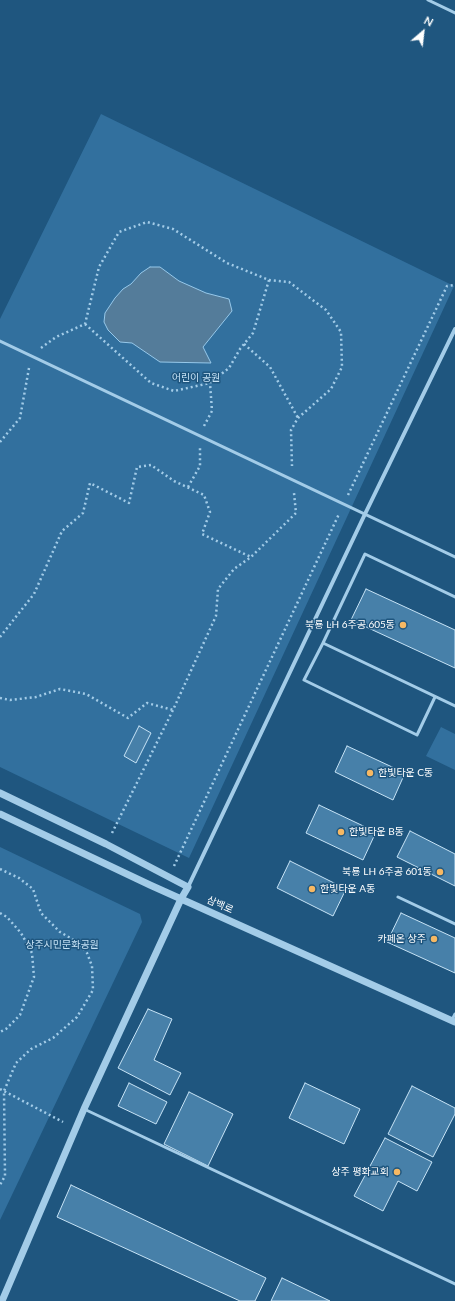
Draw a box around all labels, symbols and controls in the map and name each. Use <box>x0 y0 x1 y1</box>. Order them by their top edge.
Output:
north arrow <box>403 12 443 52</box>
text: N <box>422 13 436 29</box>
park label: 어린이 공원 <box>172 372 220 384</box>
place label: 북룡 LH 6주공 605동 <box>305 619 395 631</box>
marker: 북룡 LH 6주공 605동 <box>398 620 408 630</box>
place label: 한빛타운 C동 <box>378 767 433 779</box>
marker: 한빛타운 C동 <box>365 768 375 778</box>
place label: 한빛타운 B동 <box>349 826 404 838</box>
marker: 한빛타운 B동 <box>336 827 346 837</box>
place label: 북룡 LH 6주공 601동 <box>342 866 432 878</box>
marker: 북룡 LH 6주공 601동 <box>435 867 445 877</box>
place label: 한빛타운 A동 <box>320 883 375 895</box>
marker: 한빛타운 A동 <box>307 884 317 894</box>
street label: 삼백로 <box>205 894 235 916</box>
place label: 카페온 상주 <box>377 933 426 945</box>
marker: 카페온 상주 <box>429 934 439 944</box>
park label: 상주시민문화공원 <box>25 939 99 951</box>
place label: 상주 평화교회 <box>331 1166 389 1178</box>
marker: 상주 평화교회 <box>392 1167 402 1177</box>

